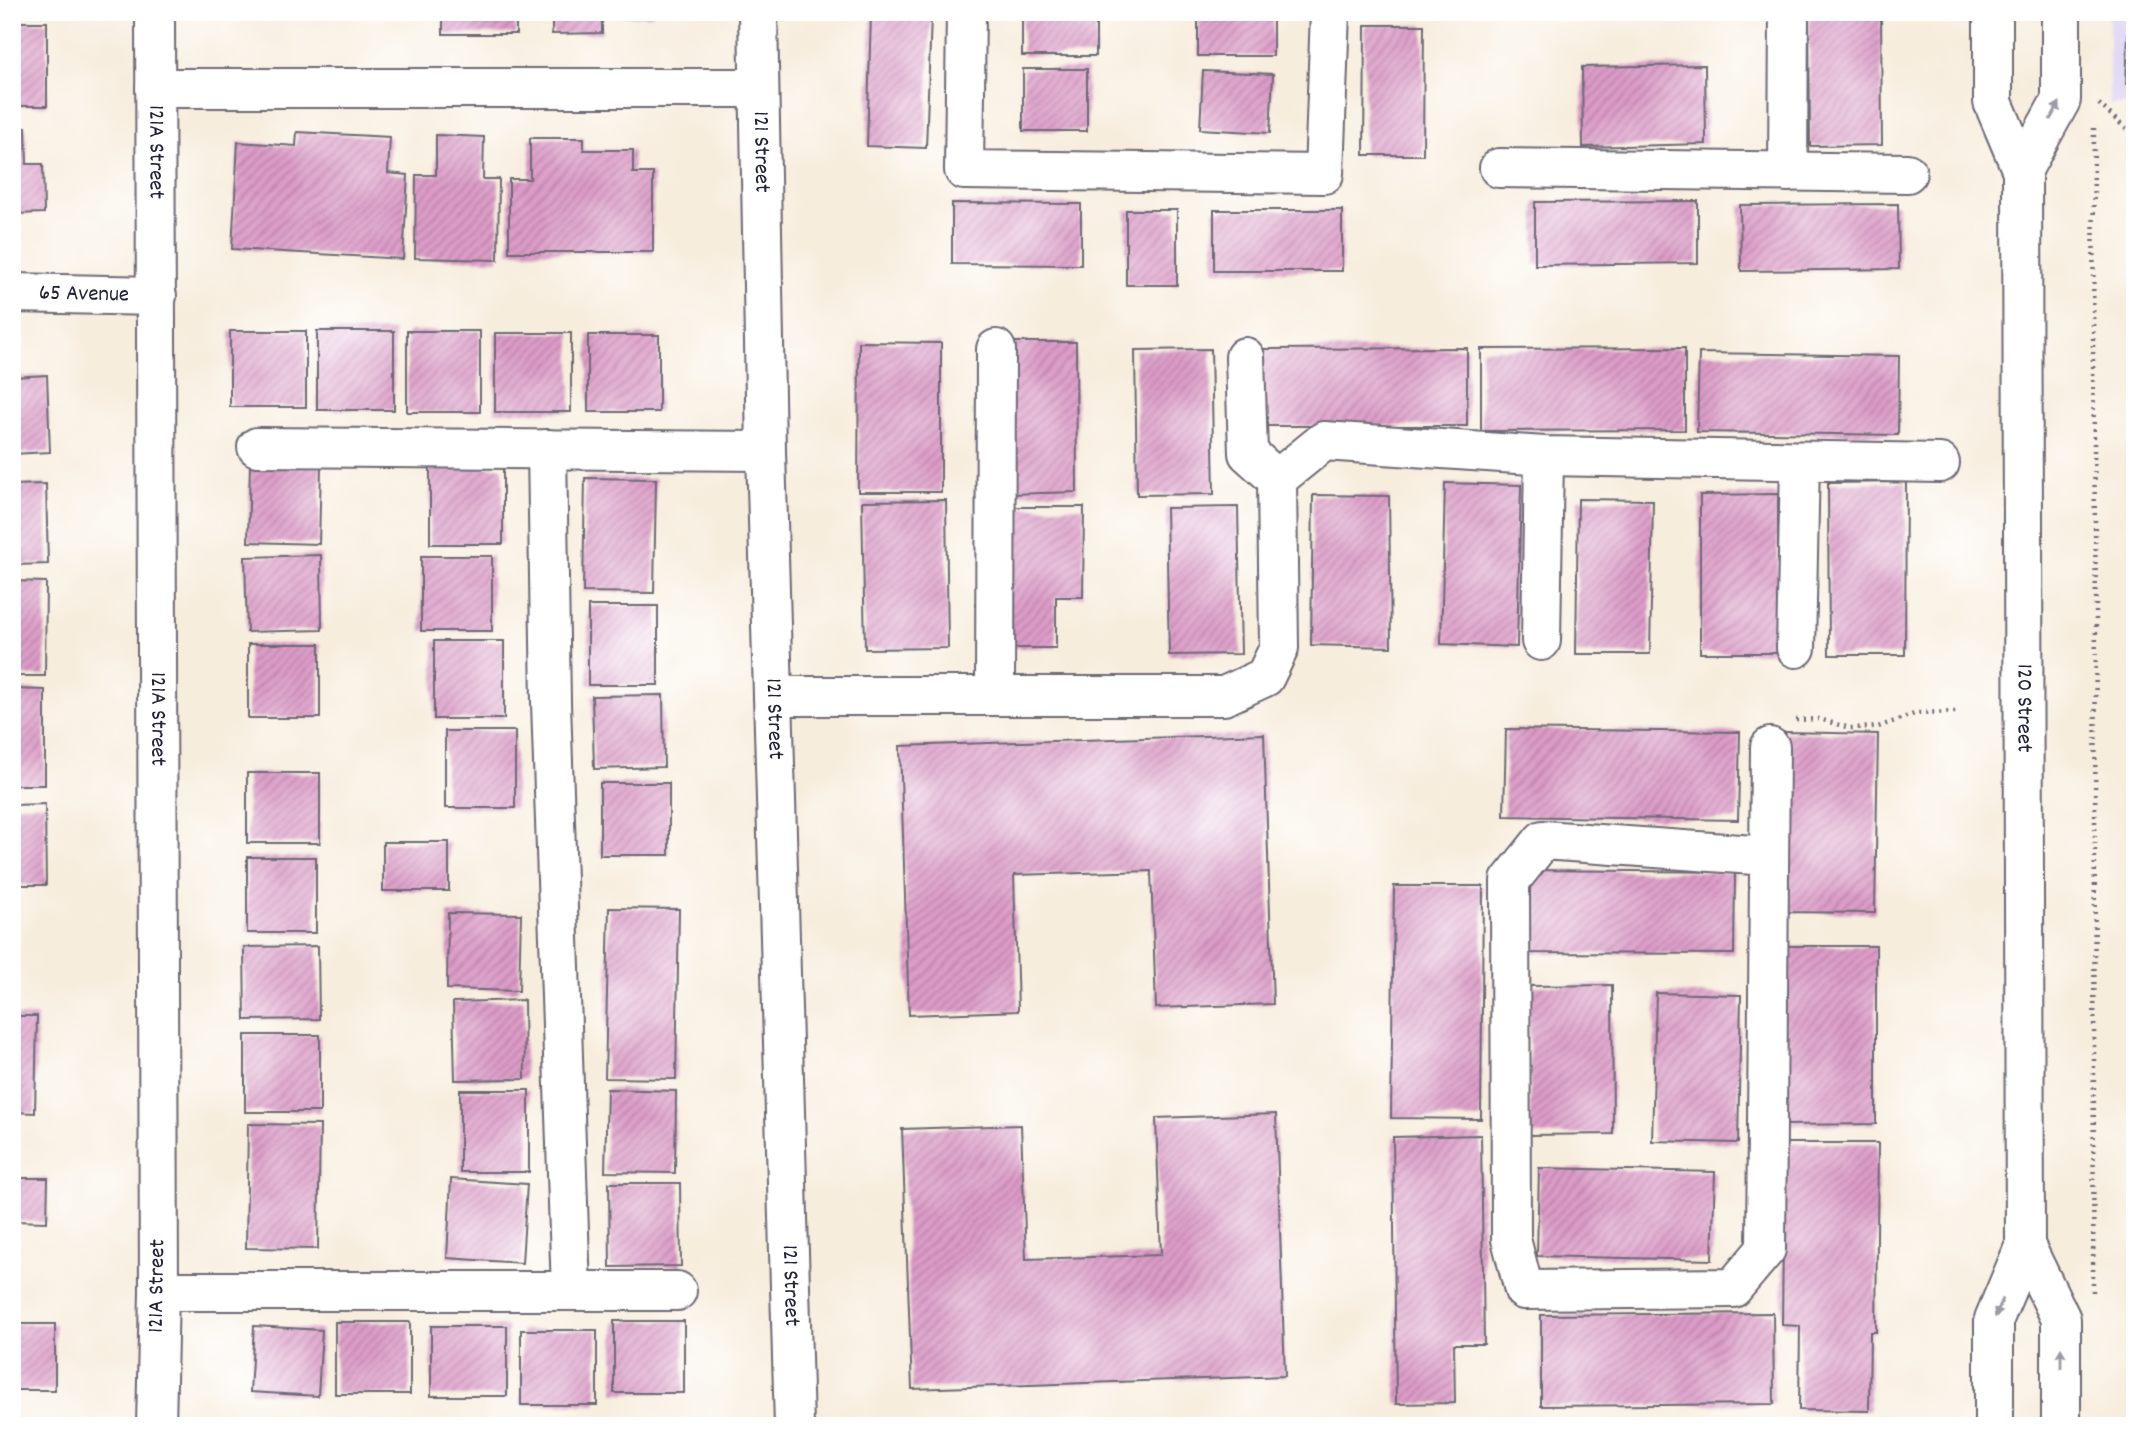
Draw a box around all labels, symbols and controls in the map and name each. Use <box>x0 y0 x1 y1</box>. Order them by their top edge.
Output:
one-way arrow <box>2049 101 2061 121</box>
street label: 121A Street <box>139 105 172 199</box>
street label: 121 Street <box>743 111 778 193</box>
street label: 65 Avenue <box>39 277 129 312</box>
street label: 120 Street <box>2007 664 2040 753</box>
street label: 121A Street <box>141 672 174 766</box>
street label: 121 Street <box>756 678 791 760</box>
street label: 121A Street <box>141 1239 175 1333</box>
street label: 121 Street <box>772 1244 808 1327</box>
one-way arrow <box>1993 1297 2004 1318</box>
one-way arrow <box>2055 1346 2067 1368</box>

